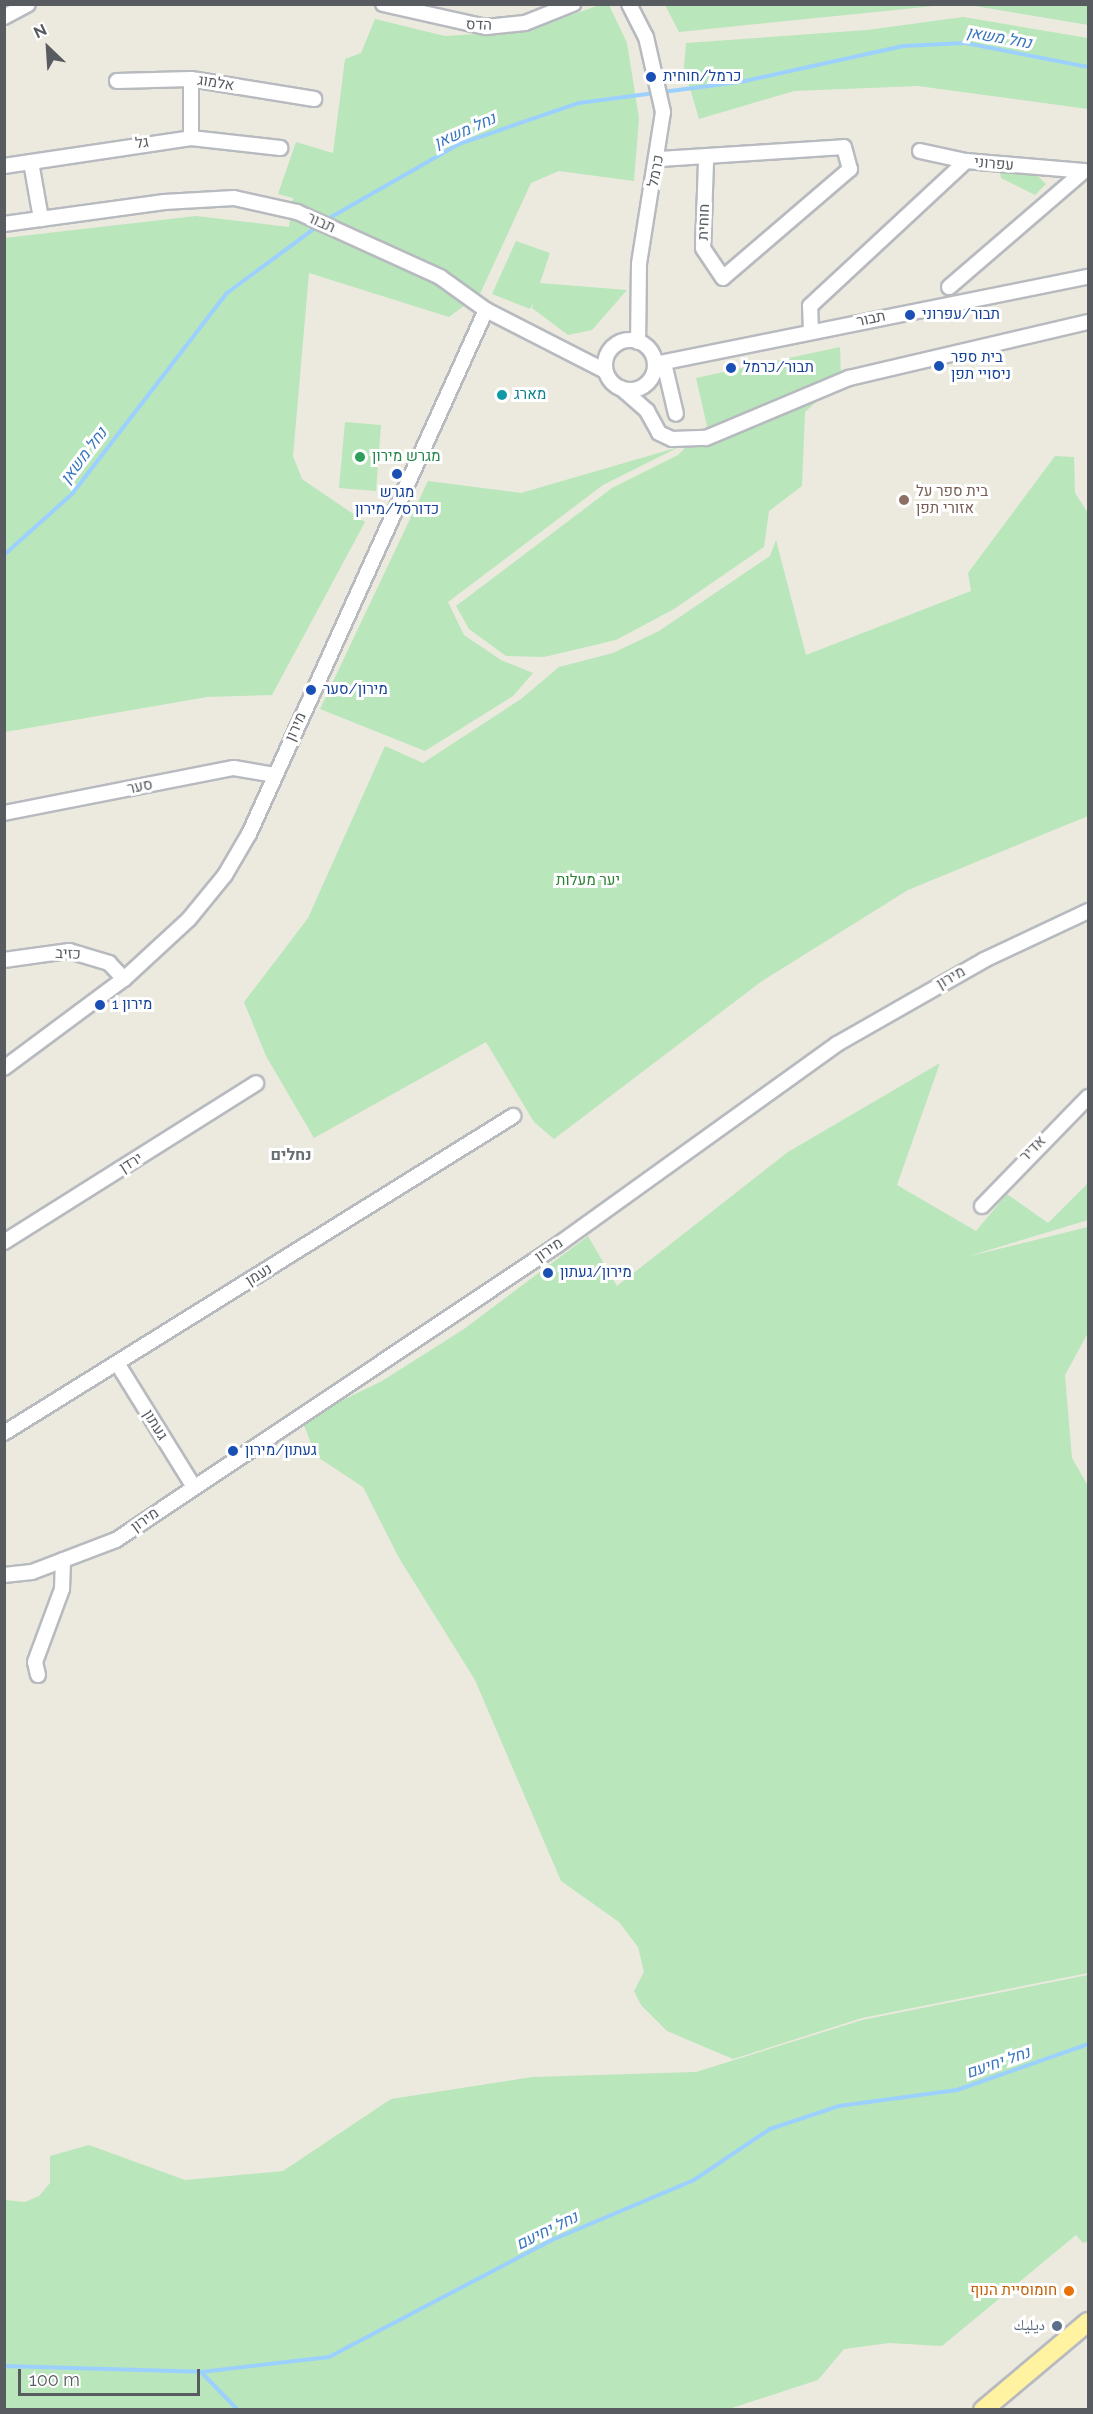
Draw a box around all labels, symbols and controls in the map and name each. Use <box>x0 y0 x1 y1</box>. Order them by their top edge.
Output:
street label: הדס <box>466 16 492 34</box>
north arrow <box>18 18 78 78</box>
text: N <box>31 20 50 42</box>
water label: נחל משאן <box>965 23 1033 53</box>
place label: כרמל/חוחית <box>663 68 741 86</box>
marker: כרמל/חוחית <box>644 70 658 84</box>
street label: אלמוג <box>196 71 236 95</box>
water label: נחל משאן <box>431 109 499 153</box>
street label: גל <box>134 133 150 153</box>
street label: כרמל <box>644 153 668 189</box>
street label: עפרוני <box>973 153 1015 175</box>
street label: חוחית <box>694 203 714 241</box>
street label: תבור <box>304 209 338 237</box>
place label: תבור/עפרוני <box>922 306 1000 324</box>
street label: תבור <box>855 307 887 331</box>
marker: תבור/עפרוני <box>903 308 917 322</box>
place label: בית ספר ניסויי תפן <box>951 348 1011 383</box>
place label: תבור/כרמל <box>743 359 814 377</box>
marker: בית ספר ניסויי תפן <box>932 359 946 373</box>
marker: תבור/כרמל <box>724 361 738 375</box>
place label: מארג <box>514 386 546 404</box>
marker: מארג <box>495 388 509 402</box>
water label: נחל משאן <box>57 424 111 488</box>
place label: מגרש מירון <box>372 448 441 466</box>
marker: מגרש מירון <box>353 450 367 464</box>
marker: מגרש כדורסל/מירון <box>390 467 404 481</box>
place label: בית ספר על אזורי תפן <box>916 482 988 517</box>
place label: מגרש כדורסל/מירון <box>355 483 439 518</box>
marker: בית ספר על אזורי תפן <box>897 493 911 507</box>
place label: מירון/סער <box>323 681 388 699</box>
marker: מירון/סער <box>304 683 318 697</box>
street label: מירון <box>282 710 310 744</box>
street label: סער <box>126 776 154 798</box>
park label: יער מעלות <box>556 872 620 890</box>
street label: כזיב <box>55 944 81 964</box>
street label: מירון <box>933 963 969 993</box>
place label: מירון 1 <box>112 996 152 1014</box>
marker: מירון 1 <box>93 998 107 1012</box>
street label: אדיר <box>1016 1132 1050 1166</box>
district label: נחלים <box>270 1145 312 1165</box>
street label: ירדן <box>116 1149 146 1177</box>
street label: מירון <box>531 1234 567 1266</box>
street label: נעמן <box>242 1260 276 1290</box>
place label: מירון/געתון <box>560 1264 632 1282</box>
marker: מירון/געתון <box>541 1266 555 1280</box>
street label: געתון <box>139 1406 171 1444</box>
place label: געתון/מירון <box>245 1442 317 1460</box>
marker: געתון/מירון <box>226 1444 240 1458</box>
street label: מירון <box>127 1504 163 1536</box>
water label: נחל יחיעם <box>963 2043 1033 2083</box>
water label: נחל יחיעם <box>513 2208 581 2254</box>
place label: חומוסיית הנוף <box>970 2282 1057 2300</box>
marker: חומוסיית הנוף <box>1062 2284 1076 2298</box>
place label: ديليك <box>1014 2317 1045 2335</box>
marker: ديليك <box>1050 2319 1064 2333</box>
scale bar <box>21 2357 202 2395</box>
text: 100 m <box>29 2369 80 2390</box>

